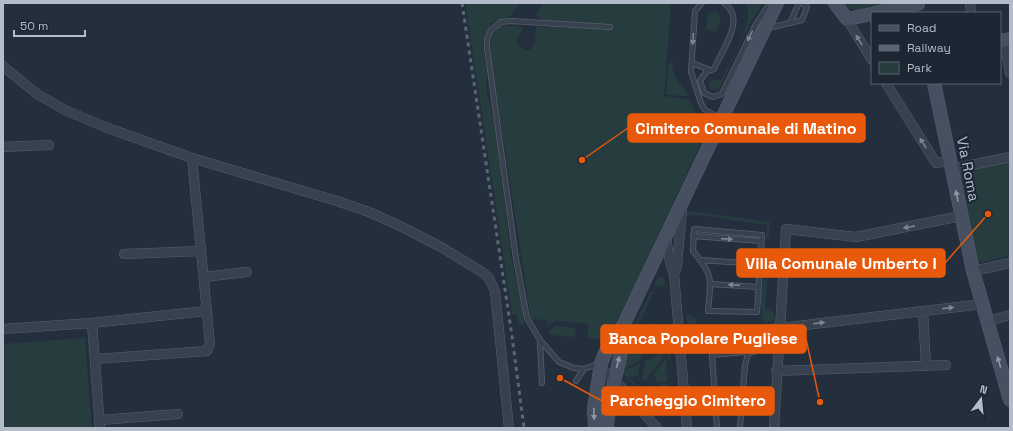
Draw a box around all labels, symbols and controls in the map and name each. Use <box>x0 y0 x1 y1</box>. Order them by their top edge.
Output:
scale bar <box>14 12 85 38</box>
legend <box>871 12 1001 84</box>
text: 50 m <box>20 18 48 34</box>
text: Road <box>907 20 936 36</box>
one-way arrow <box>747 30 753 42</box>
one-way arrow <box>690 33 696 45</box>
one-way arrow <box>856 34 863 46</box>
text: Railway <box>907 40 951 56</box>
text: Park <box>907 60 932 76</box>
callout: Cimitero Comunale di Matino <box>628 114 865 142</box>
text: Cimitero Comunale di Matino <box>635 118 857 139</box>
street label: Via Roma <box>953 135 984 203</box>
one-way arrow <box>919 138 927 148</box>
one-way arrow <box>954 190 960 202</box>
one-way arrow <box>903 224 916 230</box>
one-way arrow <box>721 235 733 242</box>
callout: Villa Comunale Umberto I <box>737 249 945 277</box>
text: Villa Comunale Umberto I <box>745 253 937 274</box>
one-way arrow <box>728 282 740 289</box>
one-way arrow <box>942 305 954 311</box>
one-way arrow <box>813 320 825 327</box>
callout: Banca Popolare Pugliese <box>601 325 806 353</box>
text: Banca Popolare Pugliese <box>608 328 798 349</box>
one-way arrow <box>616 356 622 368</box>
one-way arrow <box>996 356 1002 369</box>
north arrow <box>961 379 1001 419</box>
text: N <box>978 382 989 397</box>
callout: Parcheggio Cimitero <box>602 387 774 415</box>
text: Parcheggio Cimitero <box>610 390 766 411</box>
one-way arrow <box>591 408 598 420</box>

